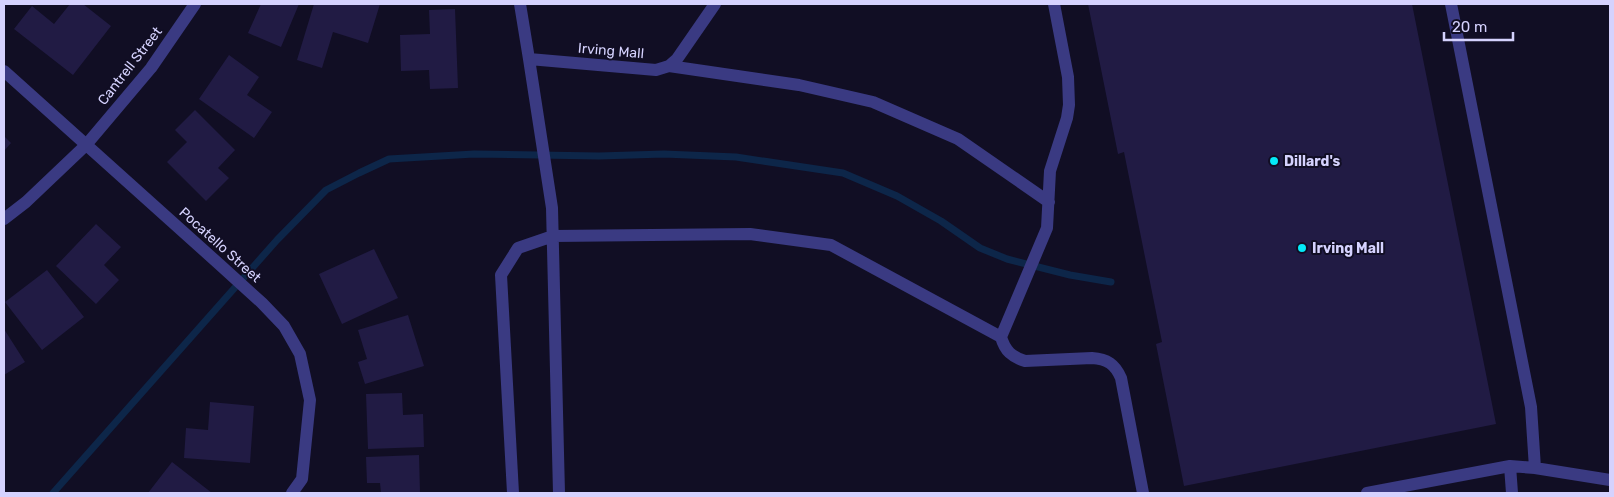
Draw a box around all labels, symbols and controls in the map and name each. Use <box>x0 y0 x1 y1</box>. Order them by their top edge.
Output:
scale bar <box>1444 10 1513 42</box>
text: 20 m <box>1452 18 1487 36</box>
street label: Cantrell Street <box>94 23 166 109</box>
street label: Irving Mall <box>577 40 645 62</box>
place label: Dillard's <box>1284 153 1341 170</box>
marker: Dillard's <box>1268 155 1280 167</box>
street label: Pocatello Street <box>176 204 265 287</box>
place label: Irving Mall <box>1312 240 1384 257</box>
marker: Irving Mall <box>1296 242 1308 254</box>

